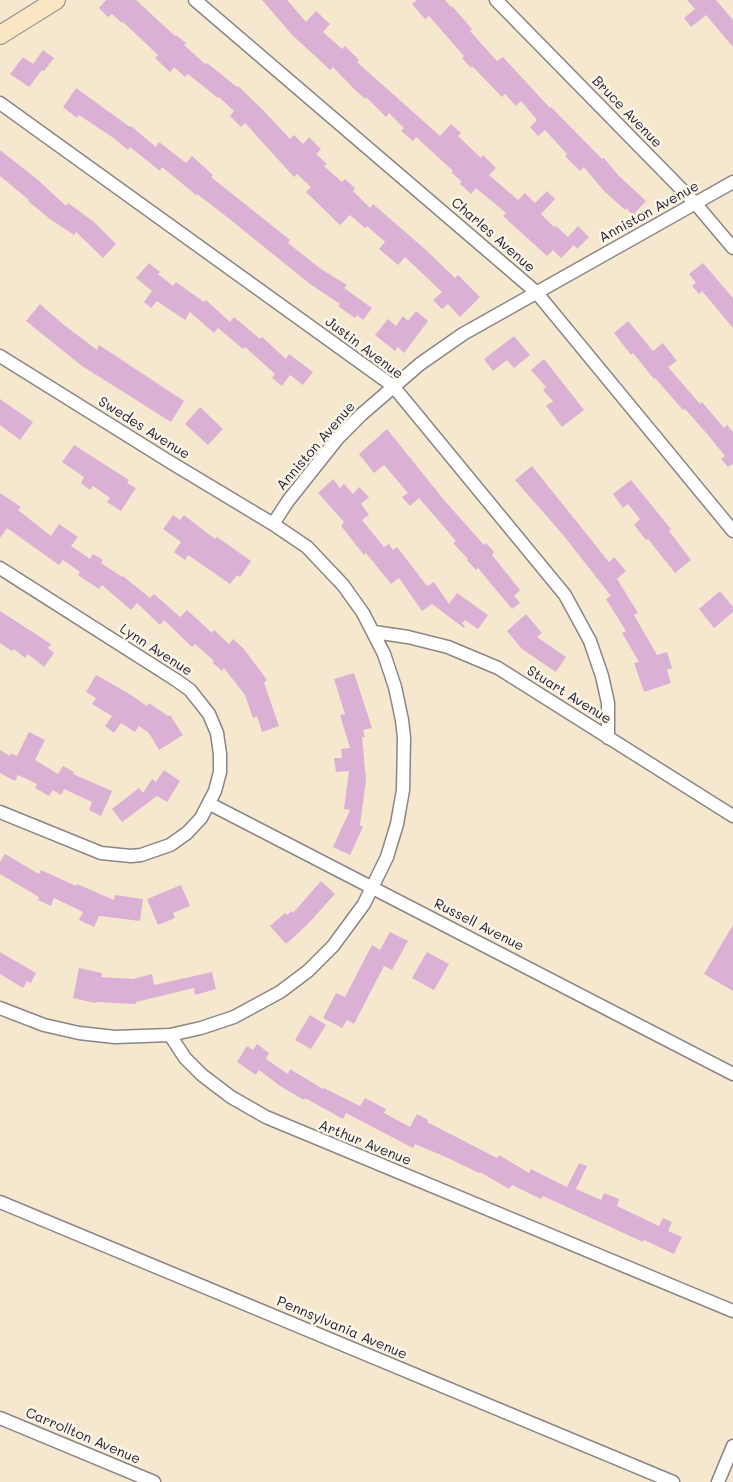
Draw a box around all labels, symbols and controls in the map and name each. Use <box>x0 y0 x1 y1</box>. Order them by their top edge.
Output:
street label: Bruce Avenue <box>589 73 665 151</box>
street label: Anniston Avenue <box>596 178 702 246</box>
street label: Charles Avenue <box>448 194 538 276</box>
street label: Justin Avenue <box>322 313 406 383</box>
street label: Swedes Avenue <box>95 393 193 463</box>
street label: Anniston Avenue <box>273 398 359 494</box>
street label: Lynn Avenue <box>117 620 195 680</box>
street label: Stuart Avenue <box>524 662 614 728</box>
street label: Russell Avenue <box>431 895 527 955</box>
street label: Arthur Avenue <box>316 1117 414 1169</box>
street label: Pennsylvania Avenue <box>274 1293 410 1363</box>
street label: Carrollton Avenue <box>23 1404 143 1468</box>

